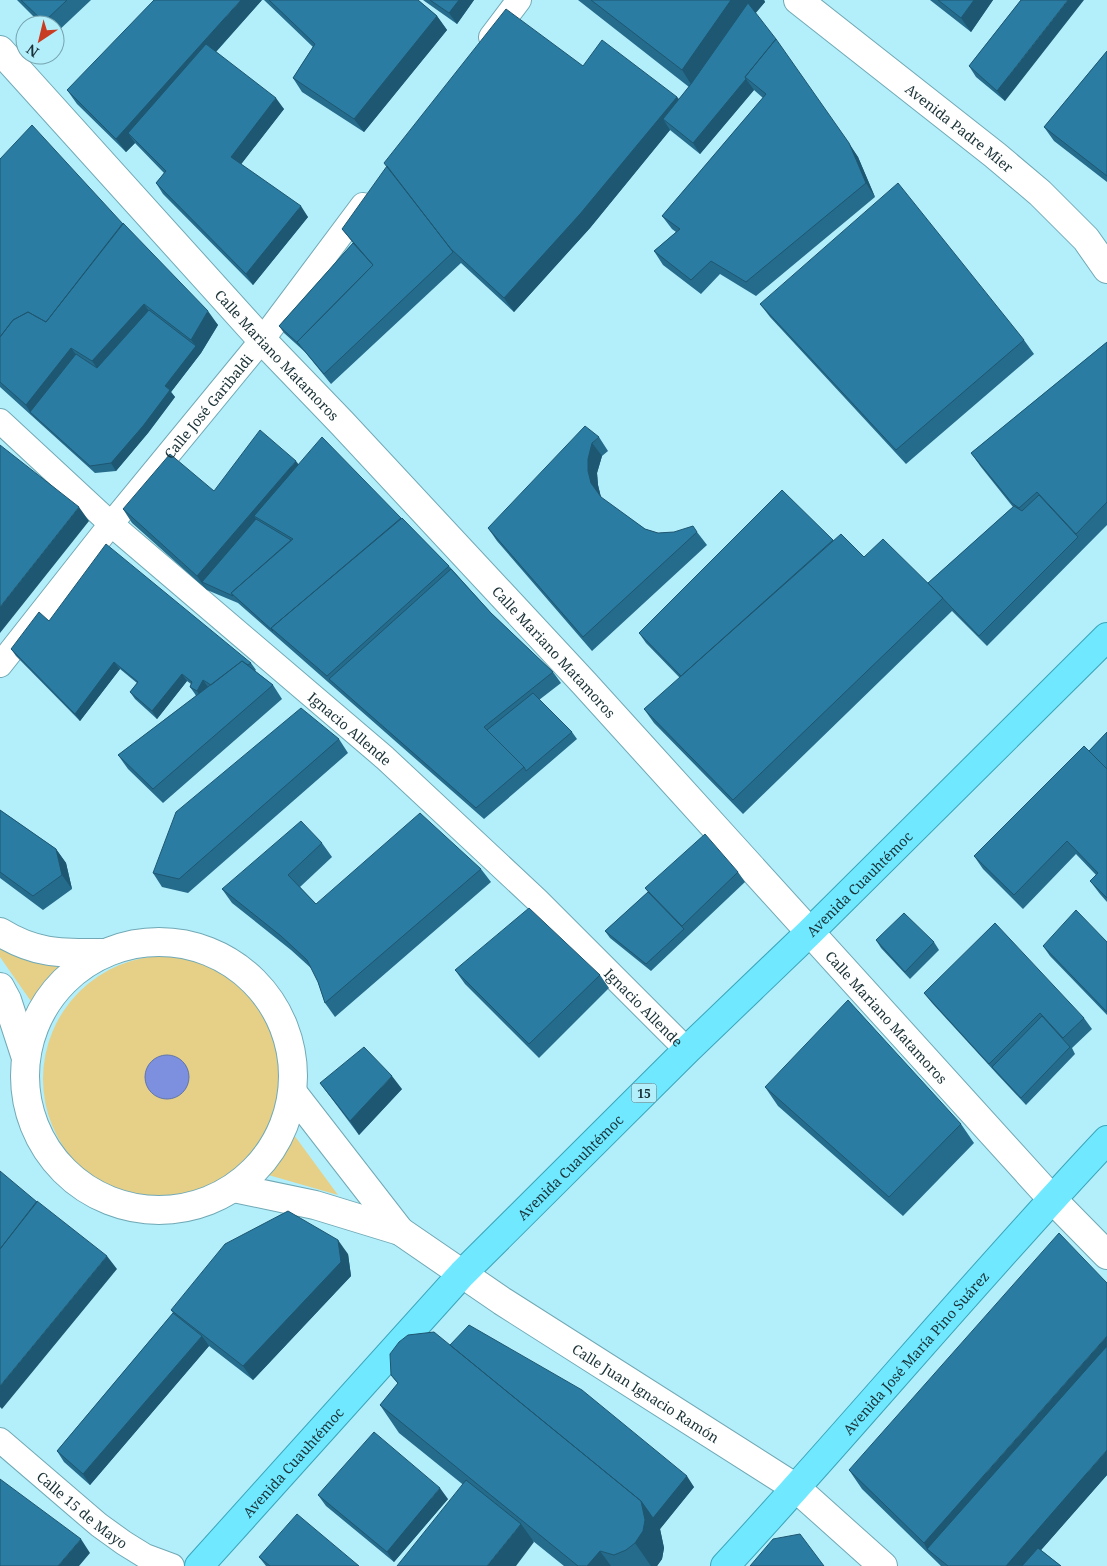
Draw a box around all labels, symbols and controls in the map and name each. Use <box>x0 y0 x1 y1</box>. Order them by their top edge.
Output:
north arrow <box>15 15 65 65</box>
text: N <box>22 40 42 62</box>
street label: Avenida Padre Mier <box>902 79 1018 177</box>
street label: Calle Mariano Matamoros <box>211 285 344 424</box>
street label: Calle José Garibaldi <box>159 349 257 462</box>
street label: Calle Mariano Matamoros <box>489 581 620 721</box>
street label: Ignacio Allende <box>305 687 396 769</box>
street label: Avenida Cuauhtémoc <box>802 826 916 940</box>
street label: Calle Mariano Matamoros <box>822 946 952 1087</box>
street label: Ignacio Allende <box>600 963 687 1050</box>
road number: 15 <box>632 1084 656 1102</box>
street label: Avenida Cuauhtémoc <box>513 1110 627 1224</box>
street label: Avenida José María Pino Suárez <box>838 1267 993 1438</box>
street label: Calle Juan Ignacio Ramón <box>569 1339 723 1446</box>
street label: Avenida Cuauhtémoc <box>238 1403 347 1521</box>
street label: Calle 15 de Mayo <box>33 1467 132 1552</box>

